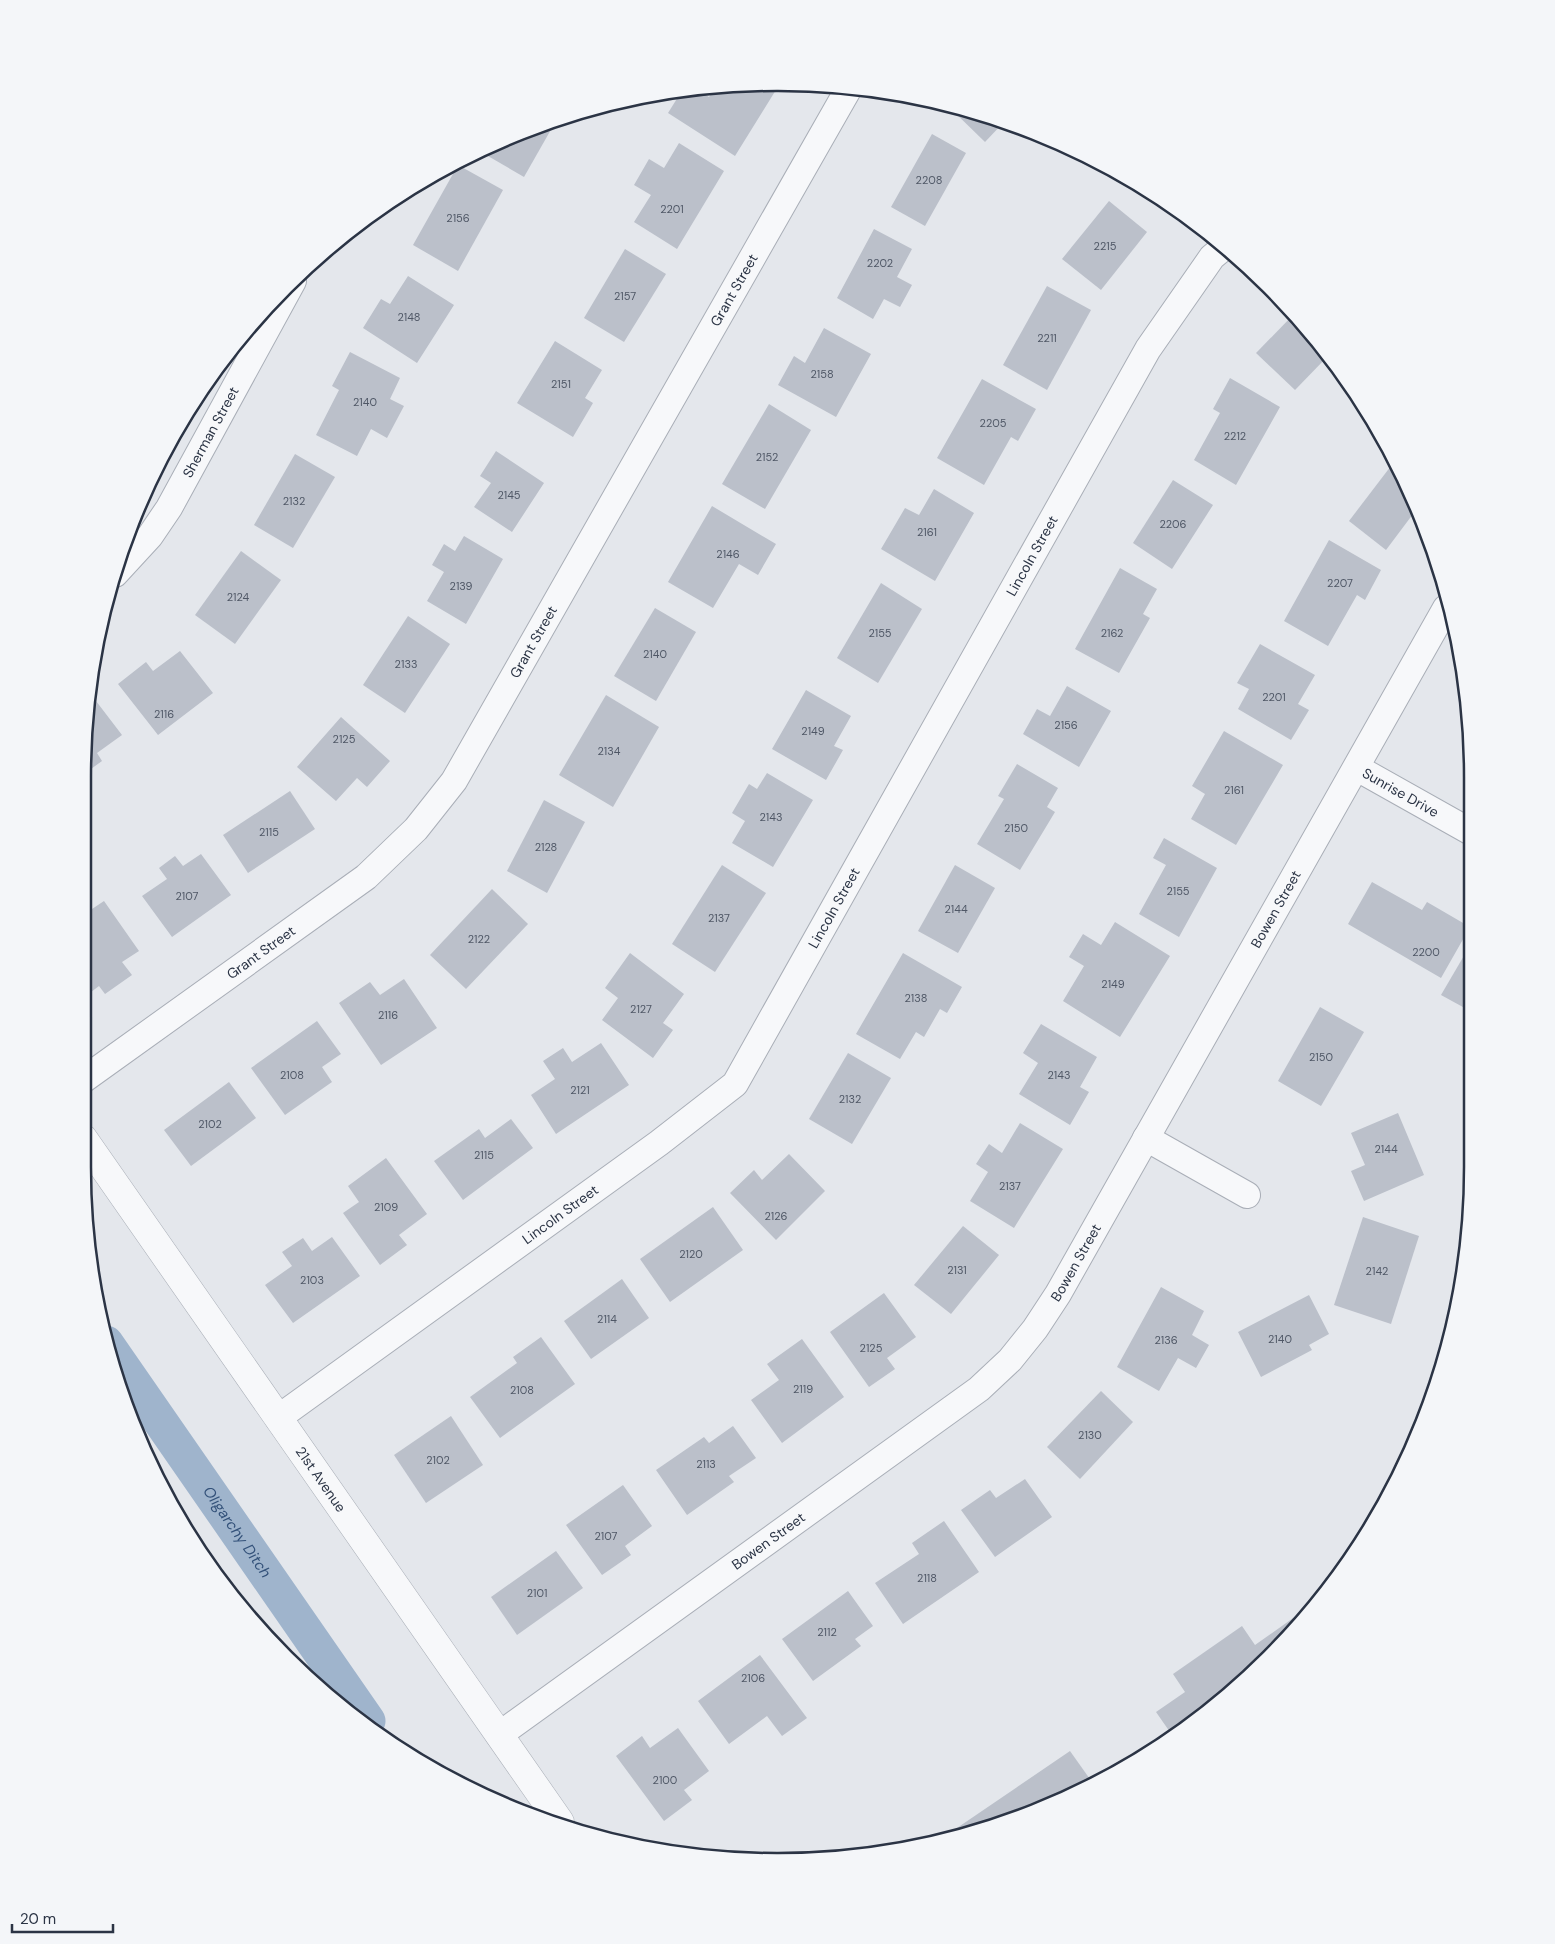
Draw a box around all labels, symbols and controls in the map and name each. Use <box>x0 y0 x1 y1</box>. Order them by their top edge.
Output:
house number: 2208 <box>916 173 942 187</box>
house number: 2201 <box>660 202 684 216</box>
house number: 2156 <box>446 211 470 225</box>
house number: 2215 <box>1094 239 1117 253</box>
street label: Grant Street <box>706 251 762 329</box>
house number: 2202 <box>867 256 893 270</box>
house number: 2157 <box>614 289 636 303</box>
house number: 2148 <box>397 310 421 324</box>
house number: 2211 <box>1037 331 1057 345</box>
house number: 2158 <box>810 367 834 381</box>
house number: 2151 <box>551 377 571 391</box>
street label: Sherman Street <box>178 383 243 481</box>
house number: 2140 <box>353 395 377 409</box>
house number: 2205 <box>980 416 1007 430</box>
house number: 2212 <box>1224 429 1246 443</box>
house number: 2152 <box>756 450 778 464</box>
house number: 2145 <box>497 488 521 502</box>
house number: 2132 <box>283 494 305 508</box>
street label: Lincoln Street <box>1002 512 1062 599</box>
house number: 2206 <box>1160 517 1187 531</box>
house number: 2161 <box>917 525 937 539</box>
house number: 2146 <box>716 547 740 561</box>
house number: 2207 <box>1327 576 1353 590</box>
house number: 2139 <box>450 579 473 593</box>
house number: 2124 <box>227 590 250 604</box>
street label: Grant Street <box>506 602 561 681</box>
house number: 2155 <box>868 626 892 640</box>
house number: 2162 <box>1101 626 1123 640</box>
house number: 2140 <box>643 647 667 661</box>
house number: 2133 <box>395 657 417 671</box>
house number: 2201 <box>1262 690 1286 704</box>
house number: 2116 <box>154 707 174 721</box>
house number: 2156 <box>1054 718 1078 732</box>
house number: 2149 <box>801 724 825 738</box>
house number: 2125 <box>333 732 356 746</box>
house number: 2134 <box>598 744 621 758</box>
street label: Sunrise Drive <box>1359 764 1442 821</box>
house number: 2161 <box>1224 783 1244 797</box>
house number: 2143 <box>760 810 782 824</box>
house number: 2150 <box>1004 821 1028 835</box>
house number: 2115 <box>259 825 279 839</box>
house number: 2128 <box>535 840 557 854</box>
street label: Lincoln Street <box>804 864 864 952</box>
street label: Bowen Street <box>1247 867 1305 951</box>
house number: 2155 <box>1166 884 1190 898</box>
house number: 2107 <box>175 889 199 903</box>
house number: 2144 <box>944 902 968 916</box>
house number: 2137 <box>708 911 730 925</box>
street label: Grant Street <box>223 922 299 983</box>
house number: 2122 <box>468 932 490 946</box>
house number: 2200 <box>1412 945 1440 959</box>
house number: 2149 <box>1101 977 1125 991</box>
house number: 2138 <box>905 991 927 1005</box>
house number: 2127 <box>630 1002 652 1016</box>
house number: 2116 <box>378 1008 398 1022</box>
house number: 2150 <box>1309 1050 1333 1064</box>
house number: 2108 <box>280 1068 304 1082</box>
house number: 2143 <box>1048 1068 1070 1082</box>
house number: 2121 <box>570 1083 590 1097</box>
house number: 2132 <box>839 1092 861 1106</box>
house number: 2102 <box>198 1117 222 1131</box>
house number: 2144 <box>1374 1142 1398 1156</box>
house number: 2115 <box>474 1148 494 1162</box>
house number: 2137 <box>999 1179 1021 1193</box>
street label: Lincoln Street <box>519 1181 602 1248</box>
house number: 2109 <box>374 1200 398 1214</box>
house number: 2126 <box>764 1209 788 1223</box>
street label: Bowen Street <box>1047 1221 1105 1305</box>
house number: 2120 <box>679 1247 703 1261</box>
house number: 2131 <box>947 1263 967 1277</box>
house number: 2142 <box>1366 1264 1388 1278</box>
house number: 2103 <box>300 1273 324 1287</box>
house number: 2114 <box>597 1312 617 1326</box>
house number: 2140 <box>1268 1332 1292 1346</box>
house number: 2136 <box>1154 1333 1178 1347</box>
house number: 2125 <box>860 1341 883 1355</box>
house number: 2119 <box>793 1382 813 1396</box>
house number: 2108 <box>510 1383 534 1397</box>
house number: 2130 <box>1078 1428 1102 1442</box>
street label: 21st Avenue <box>292 1443 350 1516</box>
house number: 2102 <box>426 1453 450 1467</box>
house number: 2113 <box>696 1457 716 1471</box>
water label: Oligarchy Ditch <box>198 1482 276 1582</box>
street label: Bowen Street <box>728 1508 809 1573</box>
house number: 2107 <box>594 1529 618 1543</box>
house number: 2118 <box>917 1571 937 1585</box>
house number: 2101 <box>527 1586 547 1600</box>
house number: 2112 <box>817 1625 837 1639</box>
house number: 2106 <box>741 1671 765 1685</box>
house number: 2100 <box>653 1773 677 1787</box>
scale bar <box>12 1902 114 1934</box>
text: 20 m <box>20 1909 56 1929</box>

